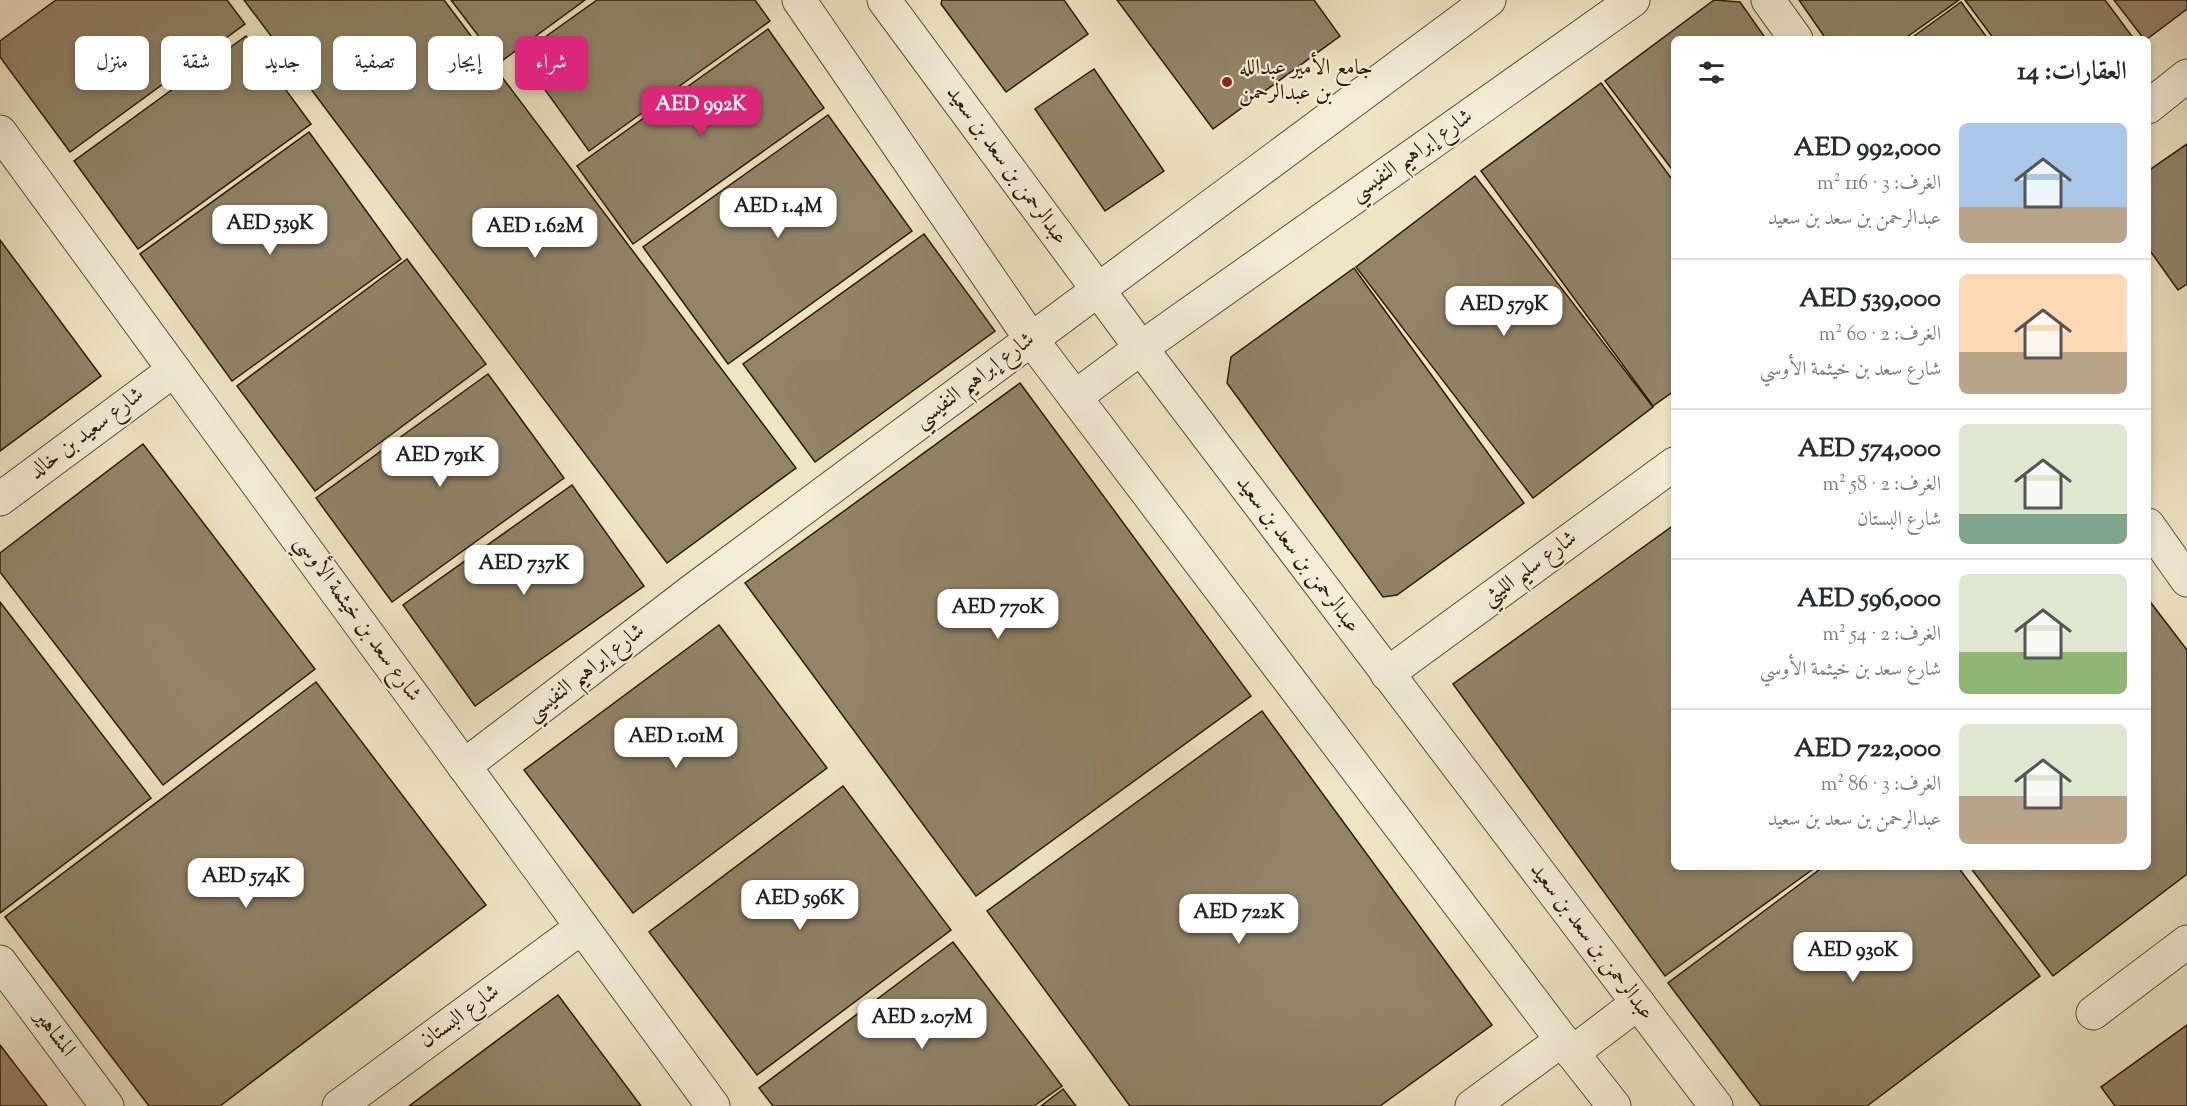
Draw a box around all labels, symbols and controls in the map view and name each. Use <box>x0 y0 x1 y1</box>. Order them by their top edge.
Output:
chip: منزل <box>75 36 149 90</box>
chip: شقة <box>161 36 231 90</box>
chip: جديد <box>243 36 321 90</box>
chip: تصفية <box>333 36 416 90</box>
chip: إيجار <box>428 36 503 90</box>
chip: شراء <box>515 36 588 90</box>
place label: جامع الأمير عبدالله بن عبدالرحمن <box>1239 51 1373 110</box>
text: العقارات: 14 <box>2017 54 2127 91</box>
icon: filters <box>1695 56 1728 89</box>
marker: جامع الأمير عبدالله بن عبدالرحمن <box>1220 75 1234 89</box>
street label: عبدالرحمن بن سعد بن سعيد <box>937 80 1075 252</box>
pin: AED 992K <box>639 86 763 137</box>
text: AED 992K <box>655 91 747 120</box>
street label: شارع إبراهيم النفيسي <box>1344 102 1482 213</box>
text: AED 992,000 <box>1794 130 1941 167</box>
icon: home <box>2007 147 2079 219</box>
text: الغرف: 3 · 116 m² <box>1817 170 1941 199</box>
pin: AED 1.4M <box>716 188 840 239</box>
text: AED 1.4M <box>734 193 822 222</box>
pin: AED 539K <box>208 205 332 256</box>
text: عبدالرحمن بن سعد بن سعيد <box>1768 205 1941 234</box>
pin: AED 1.62M <box>466 208 604 259</box>
text: AED 539K <box>226 210 314 239</box>
text: AED 1.62M <box>486 213 584 242</box>
text: AED 539,000 <box>1799 281 1941 318</box>
pin: AED 579K <box>1442 286 1566 337</box>
text: AED 579K <box>1459 291 1549 320</box>
icon: home <box>2007 298 2079 370</box>
text: الغرف: 2 · 60 m² <box>1819 321 1941 350</box>
street label: شارع إبراهيم النفيسي <box>908 325 1044 439</box>
text: شارع سعد بن خيثمة الأوسي <box>1760 356 1941 385</box>
street label: شارع سعيد بن خالد <box>23 380 151 488</box>
text: AED 574,000 <box>1798 431 1941 468</box>
pin: AED 791K <box>378 437 502 488</box>
text: AED 791K <box>395 442 485 471</box>
icon: home <box>2007 448 2079 520</box>
street label: عبدالرحمن بن سعد بن سعيد <box>1227 469 1367 641</box>
text: الغرف: 2 · 58 m² <box>1823 471 1941 500</box>
text: شارع البستان <box>1857 506 1941 535</box>
street label: شارع سليم الليثي <box>1476 523 1586 617</box>
street label: شارع سعد بن خيثمة الأوسي <box>284 528 430 710</box>
pin: AED 737K <box>462 545 586 596</box>
text: AED 737K <box>478 550 570 579</box>
text: AED 596,000 <box>1797 581 1941 618</box>
pin: AED 770K <box>936 589 1060 640</box>
text: AED 770K <box>951 594 1045 623</box>
icon: home <box>2007 598 2079 670</box>
street label: شارع إبراهيم النفيسي <box>520 616 654 732</box>
text: الغرف: 2 · 54 m² <box>1822 621 1941 650</box>
text: شارع سعد بن خيثمة الأوسي <box>1760 656 1941 685</box>
pin: AED 1.01M <box>607 718 745 769</box>
text: AED 1.01M <box>628 723 724 752</box>
text: AED 722,000 <box>1794 731 1941 768</box>
icon: home <box>2007 748 2079 820</box>
text: الغرف: 3 · 86 m² <box>1821 771 1941 800</box>
text: عبدالرحمن بن سعد بن سعيد <box>1768 806 1941 835</box>
street label: عبدالرحمن بن سعد بن سعيد <box>1521 856 1661 1028</box>
pin: AED 574K <box>184 858 308 909</box>
text: AED 574K <box>202 863 290 892</box>
pin: AED 596K <box>738 880 862 931</box>
text: AED 596K <box>755 885 845 914</box>
pin: AED 722K <box>1177 894 1301 945</box>
text: AED 722K <box>1193 899 1285 928</box>
pin: AED 930K <box>1791 932 1915 983</box>
text: AED 930K <box>1807 937 1899 966</box>
street label: شارع البستان <box>413 977 507 1057</box>
pin: AED 2.07M <box>853 999 991 1050</box>
street label: المشاهير <box>24 1002 82 1064</box>
text: AED 2.07M <box>872 1004 972 1033</box>

